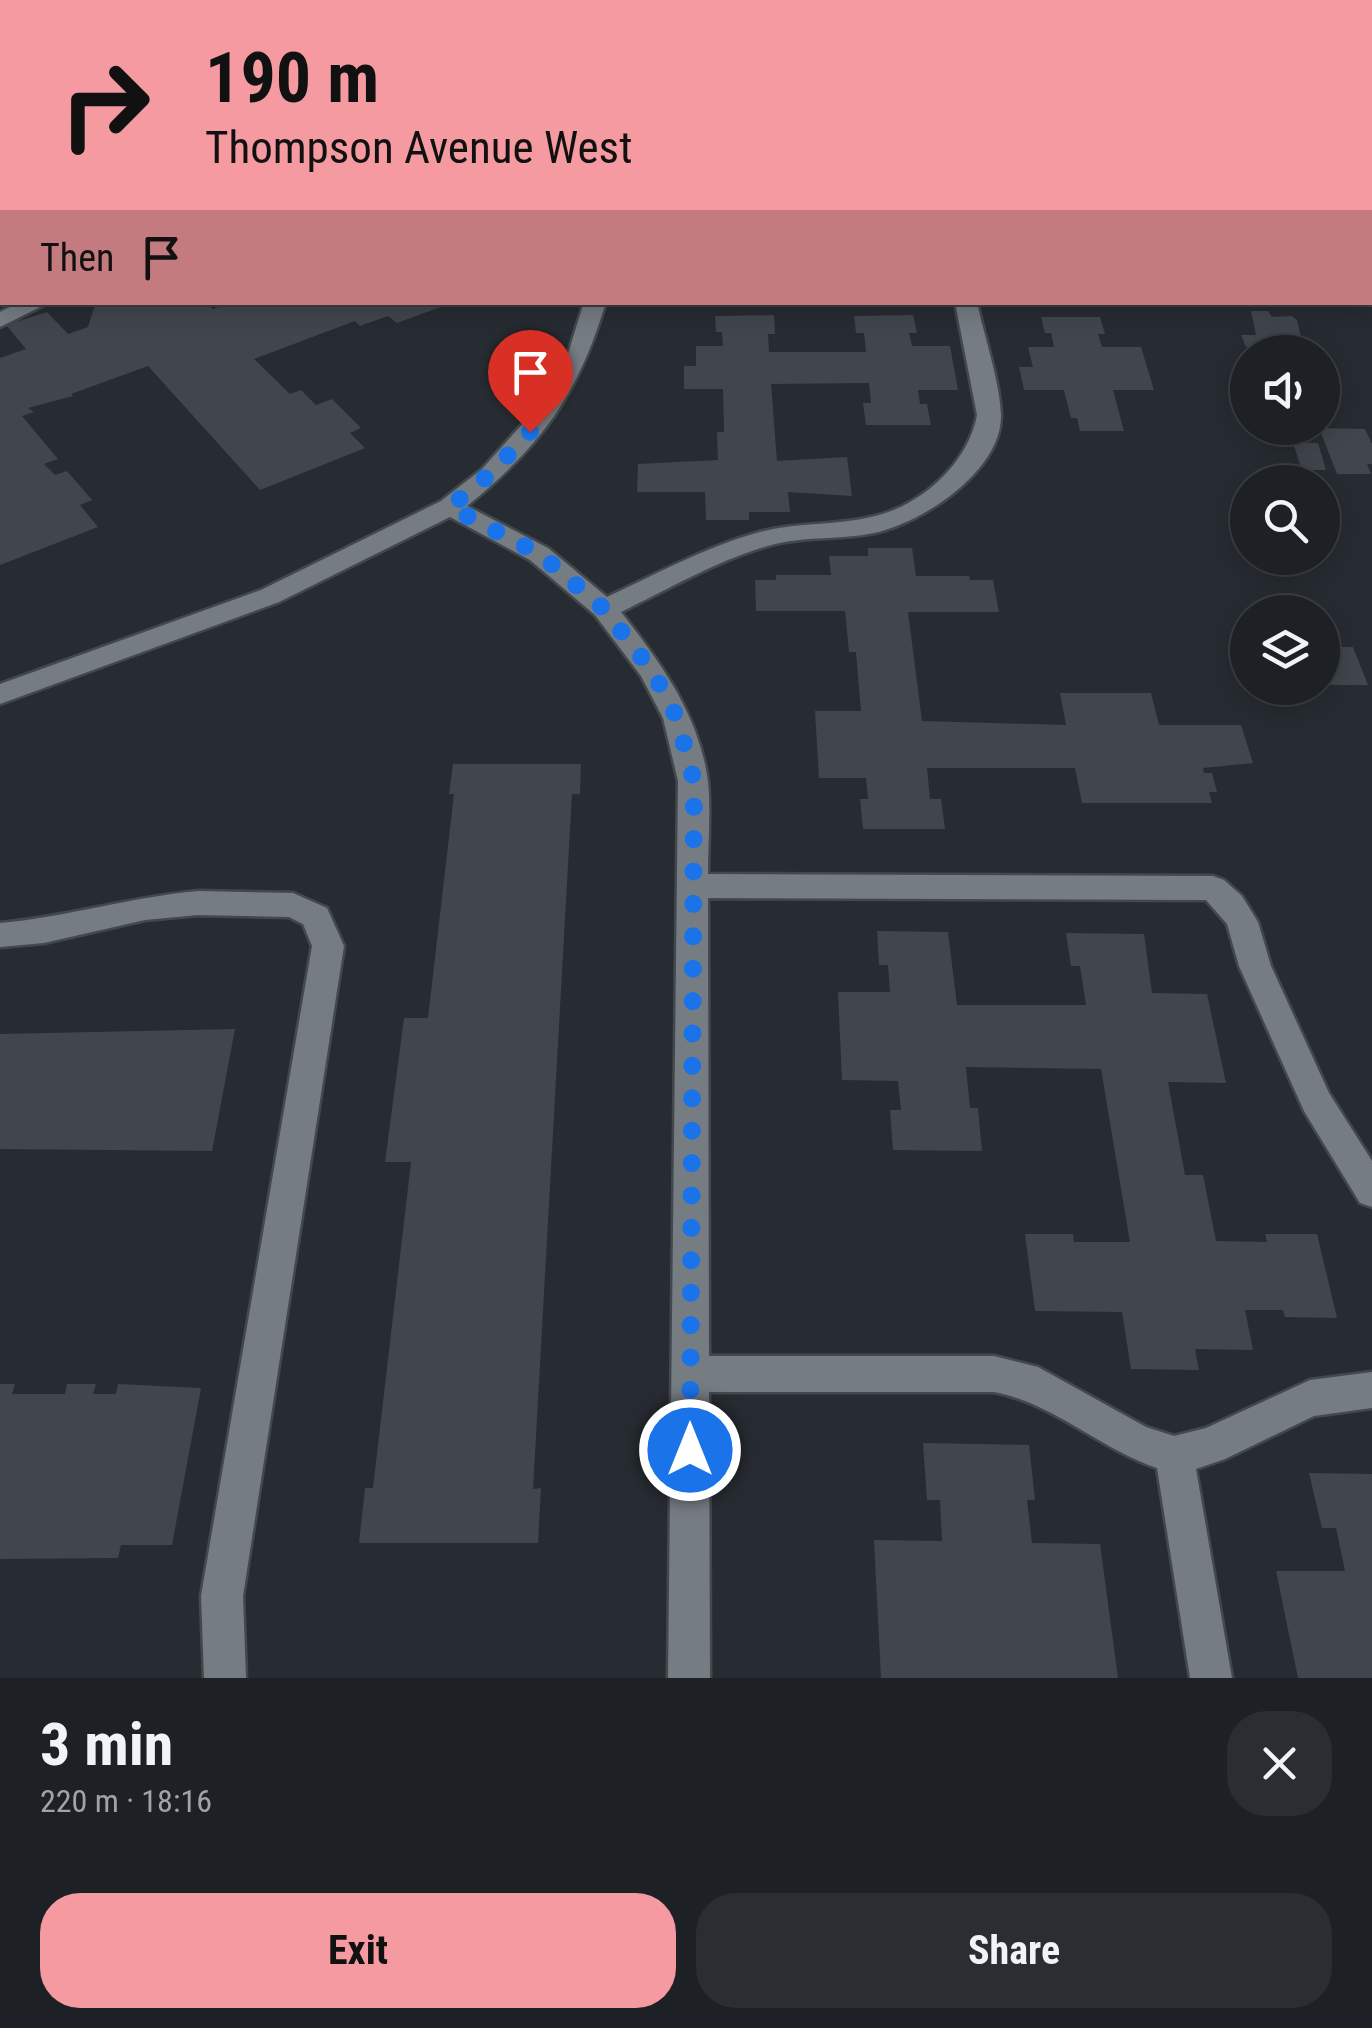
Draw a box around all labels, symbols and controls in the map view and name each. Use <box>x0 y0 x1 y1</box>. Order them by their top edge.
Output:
text: 190 m <box>205 37 379 119</box>
icon: right <box>40 40 170 170</box>
text: Thompson Avenue West <box>205 121 632 174</box>
icon: arrive <box>134 230 189 285</box>
text: Then <box>40 236 114 280</box>
pin <box>488 330 573 433</box>
map controls <box>1230 335 1340 705</box>
button: sound <box>1230 335 1340 445</box>
icon: arrive <box>503 345 558 400</box>
button: search <box>1230 465 1340 575</box>
button: layers <box>1230 595 1340 705</box>
position arrow <box>638 1398 742 1502</box>
text: 3 min <box>40 1709 173 1780</box>
button: close <box>1227 1711 1332 1816</box>
text: 220 m · 18:16 <box>40 1782 212 1820</box>
button: Exit <box>40 1893 676 2008</box>
button: Share <box>696 1893 1332 2008</box>

